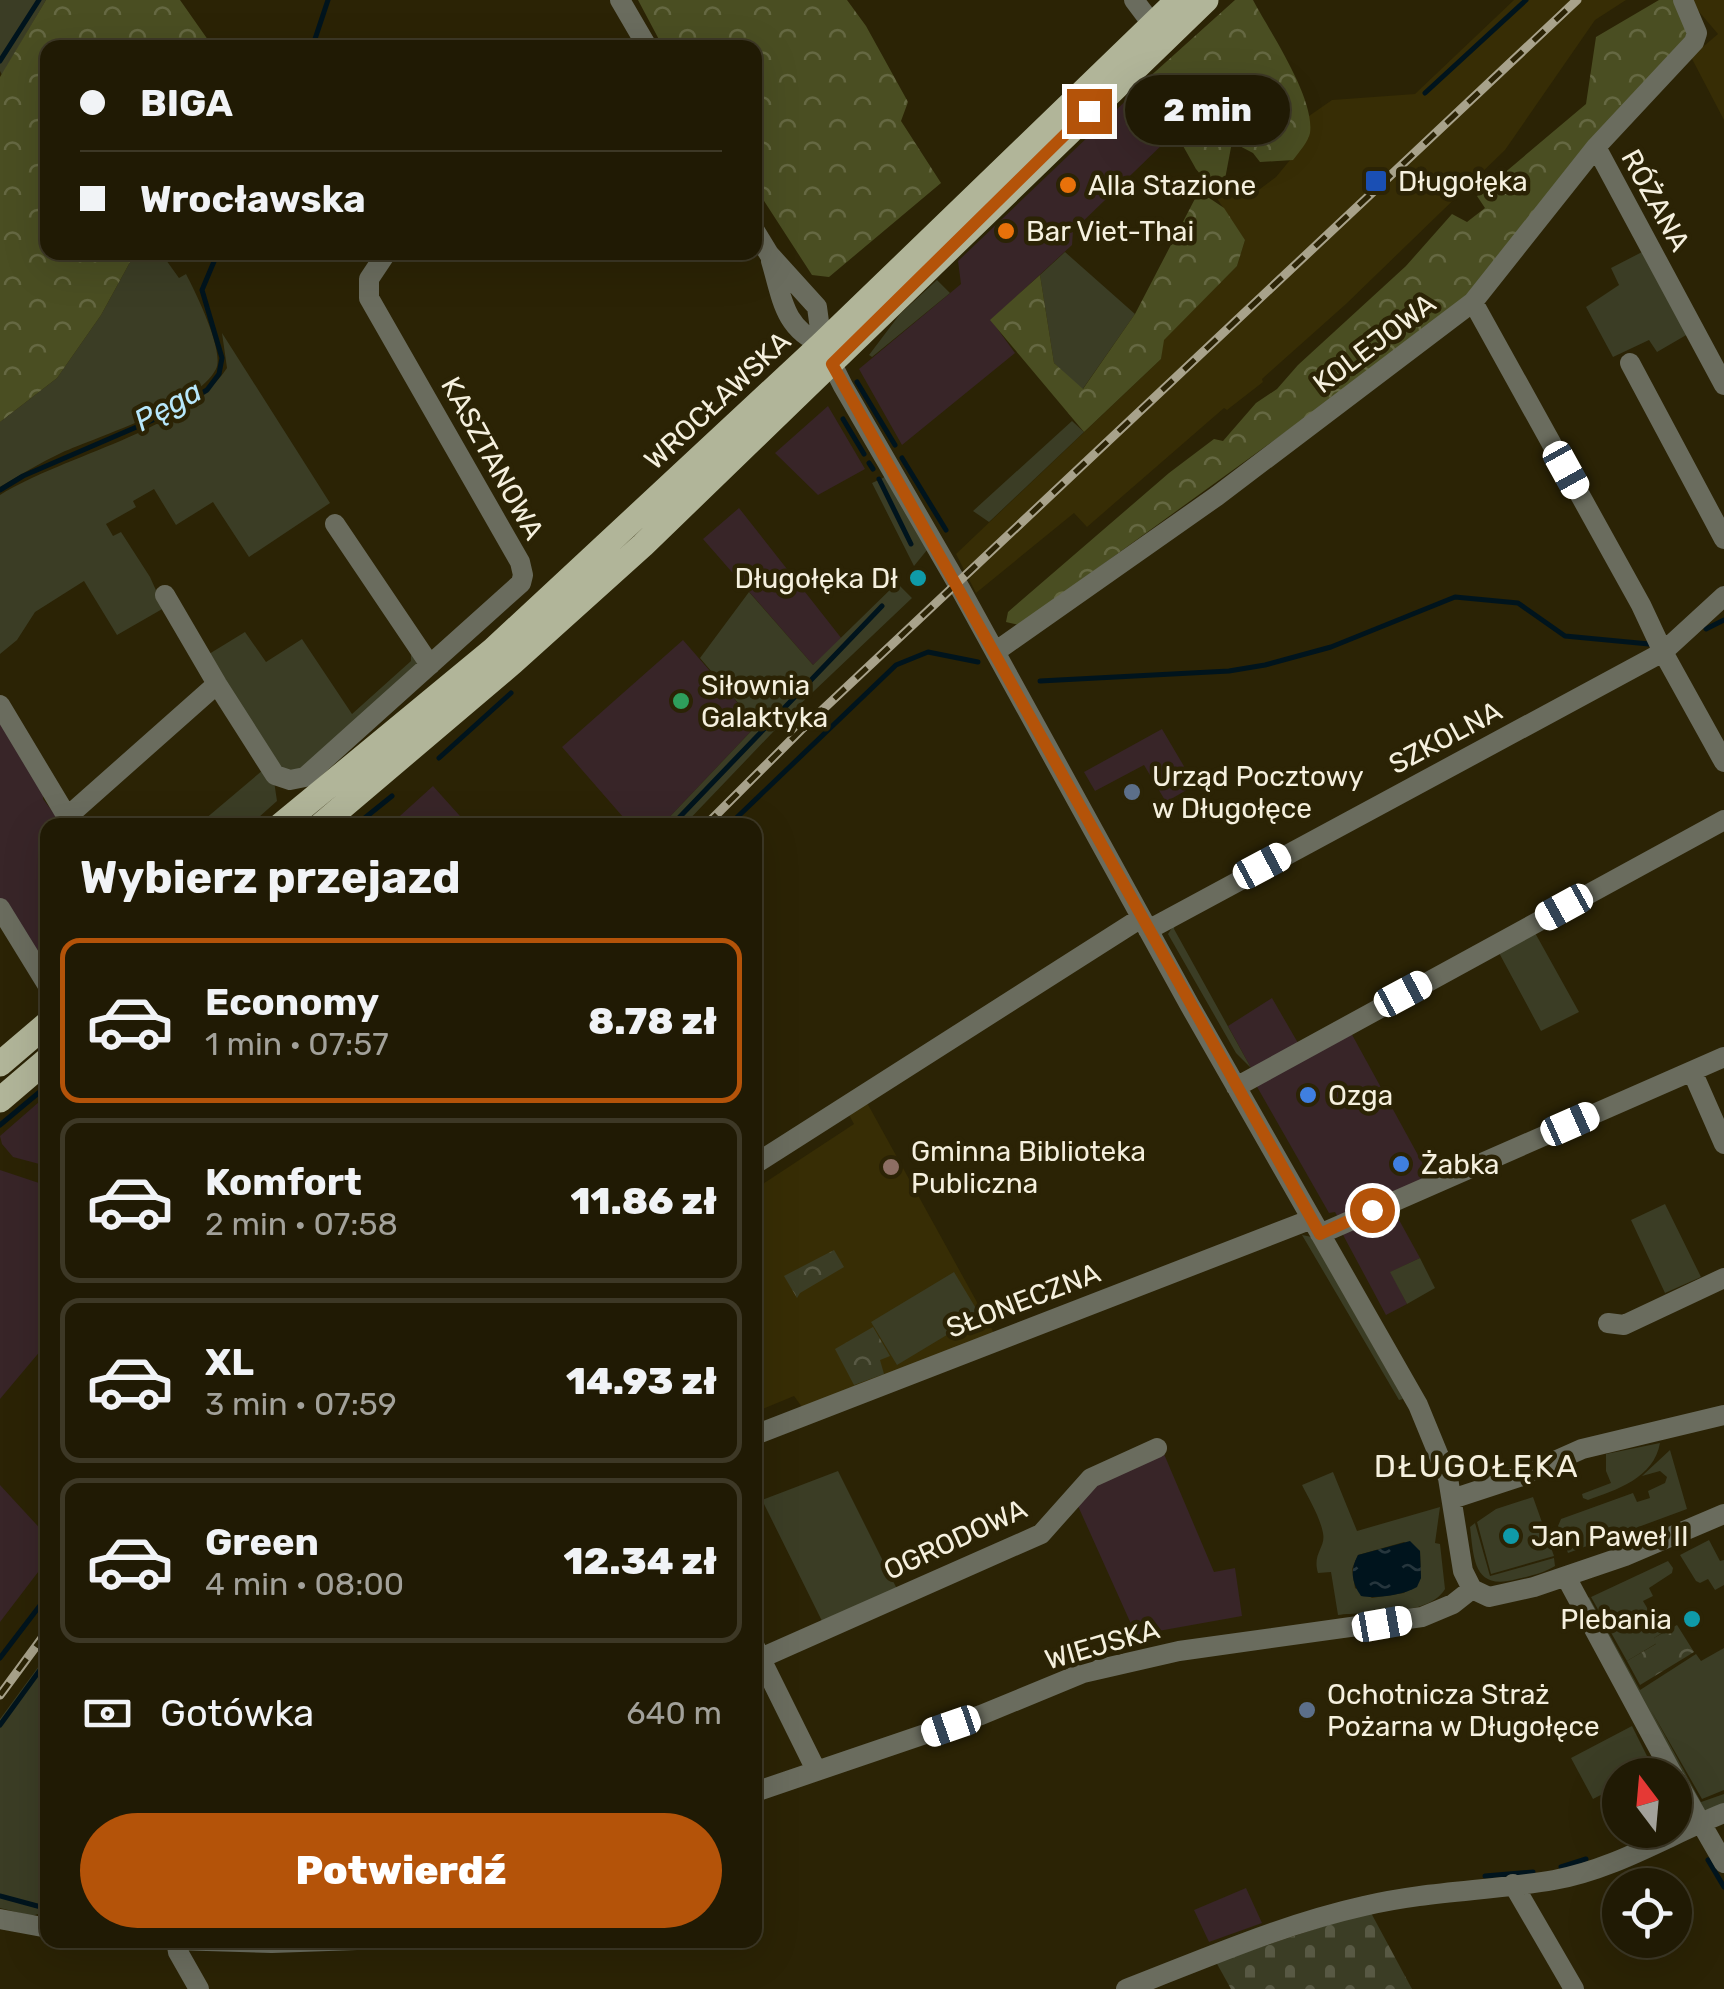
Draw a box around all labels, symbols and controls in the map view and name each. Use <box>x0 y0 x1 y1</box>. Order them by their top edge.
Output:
callout: 2 min <box>1124 76 1289 146</box>
text: BIGA <box>140 80 233 126</box>
route end <box>1067 89 1112 134</box>
text: 2 min <box>1163 91 1252 129</box>
street label: RÓŻANA <box>1614 144 1697 257</box>
place label: Długołęka <box>1398 165 1528 198</box>
marker: Długołęka <box>1363 168 1389 194</box>
place label: Alla Stazione <box>1088 169 1256 202</box>
marker: Alla Stazione <box>1057 174 1079 196</box>
text: Wrocławska <box>140 176 366 222</box>
place label: Bar Viet-Thai <box>1026 215 1194 248</box>
marker: Bar Viet-Thai <box>995 220 1017 242</box>
street label: KOLEJOWA <box>1307 287 1442 400</box>
street label: WROCŁAWSKA <box>638 324 797 476</box>
street label: KASZTANOWA <box>434 371 551 546</box>
water label: Pęga <box>128 373 208 439</box>
car <box>1538 436 1594 504</box>
place label: Długołęka Dł <box>734 562 898 595</box>
marker: Długołęka Dł <box>907 567 929 589</box>
place label: Siłownia Galaktyka <box>701 669 828 734</box>
marker: Siłownia Galaktyka <box>670 690 692 712</box>
street label: SZKOLNA <box>1383 694 1507 781</box>
place label: Urząd Pocztowy w Długołęce <box>1152 760 1364 825</box>
marker: Urząd Pocztowy w Długołęce <box>1121 781 1143 803</box>
car <box>1228 839 1296 893</box>
text: Wybierz przejazd <box>80 851 461 904</box>
car <box>1530 879 1598 935</box>
car <box>1369 967 1437 1021</box>
icon: car <box>85 976 175 1066</box>
text: Economy <box>205 979 379 1025</box>
text: 8.78 zł <box>588 998 717 1044</box>
text: 1 min · 07:57 <box>205 1025 389 1063</box>
place label: Ozga <box>1328 1079 1393 1112</box>
marker: Ozga <box>1297 1084 1319 1106</box>
car <box>1536 1098 1604 1150</box>
place label: Gminna Biblioteka Publiczna <box>911 1135 1146 1200</box>
place label: Żabka <box>1421 1148 1500 1181</box>
marker: Żabka <box>1390 1153 1412 1175</box>
icon: car <box>85 1156 175 1246</box>
marker: Gminna Biblioteka Publiczna <box>880 1156 902 1178</box>
text: Komfort <box>205 1159 362 1205</box>
text: 11.86 zł <box>570 1178 717 1224</box>
route start <box>1350 1188 1395 1233</box>
text: 2 min · 07:58 <box>205 1205 398 1243</box>
street label: SŁONECZNA <box>942 1256 1105 1345</box>
icon: car <box>85 1336 175 1426</box>
text: XL <box>205 1339 254 1385</box>
text: 14.93 zł <box>566 1358 717 1404</box>
text: 3 min · 07:59 <box>205 1385 397 1423</box>
district label: DŁUGOŁĘKA <box>1374 1447 1580 1485</box>
street label: OGRODOWA <box>879 1492 1032 1587</box>
icon: car <box>85 1516 175 1606</box>
text: Green <box>205 1519 319 1565</box>
place label: Jan Paweł II <box>1531 1520 1689 1553</box>
marker: Jan Paweł II <box>1500 1525 1522 1547</box>
text: 12.34 zł <box>564 1538 717 1584</box>
text: 4 min · 08:00 <box>205 1565 404 1603</box>
place label: Plebania <box>1560 1603 1672 1636</box>
car <box>1350 1604 1414 1644</box>
marker: Plebania <box>1681 1608 1703 1630</box>
street label: WIEJSKA <box>1041 1612 1164 1677</box>
place label: Ochotnicza Straż Pożarna w Długołęce <box>1327 1678 1600 1743</box>
icon: cash <box>80 1686 135 1741</box>
text: Gotówka <box>160 1690 314 1736</box>
text: 640 m <box>626 1694 722 1732</box>
marker: Ochotnicza Straż Pożarna w Długołęce <box>1296 1699 1318 1721</box>
car <box>918 1702 984 1750</box>
north arrow <box>1602 1758 1692 1848</box>
map controls <box>1602 1758 1692 1958</box>
button: Potwierdź <box>80 1813 722 1928</box>
button: locate <box>1602 1868 1692 1958</box>

